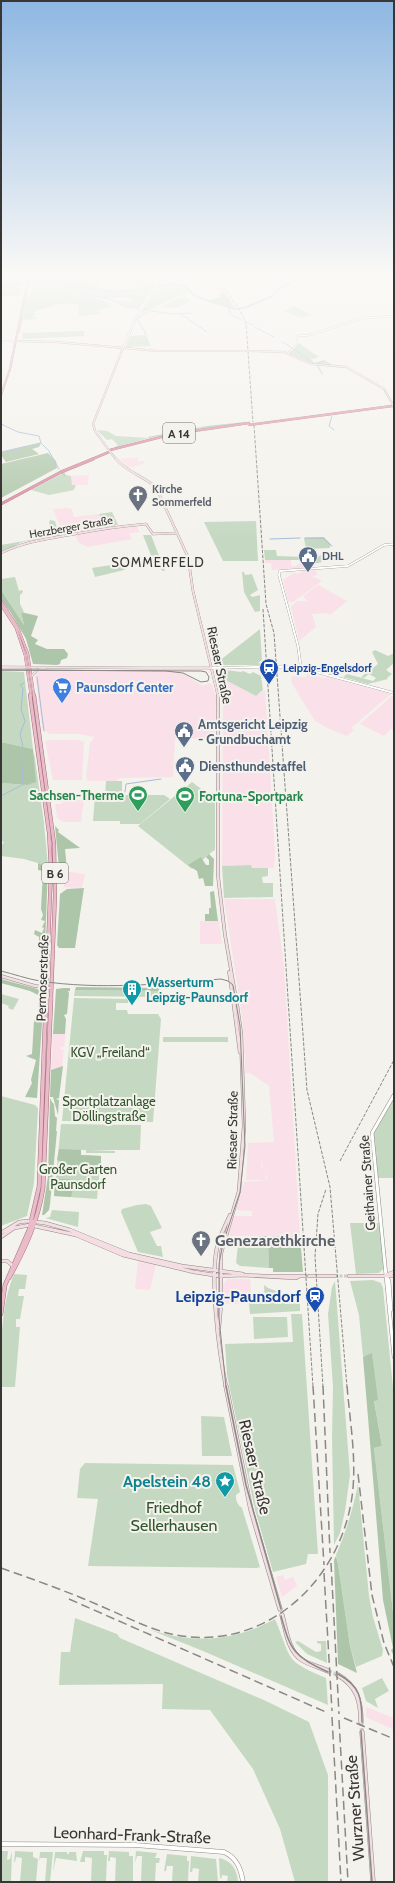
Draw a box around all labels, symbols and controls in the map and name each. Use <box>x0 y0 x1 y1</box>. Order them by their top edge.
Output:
road number: A 14 <box>163 423 195 443</box>
place label: Kirche Sommerfeld <box>152 482 212 509</box>
church icon: Kirche Sommerfeld <box>127 484 149 512</box>
street label: Herzberger Straße <box>28 513 114 541</box>
public building icon: DHL <box>297 545 319 573</box>
place label: DHL <box>322 549 344 563</box>
district label: SOMMERFELD <box>111 554 205 570</box>
street label: Riesaer Straße <box>204 625 236 705</box>
station icon: Leipzig-Engelsdorf <box>258 657 280 685</box>
place label: Leipzig-Engelsdorf <box>283 661 372 675</box>
supermarket icon: Paunsdorf Center <box>51 676 73 704</box>
place label: Paunsdorf Center <box>76 679 174 695</box>
place label: Amtsgericht Leipzig - Grundbuchamt <box>198 716 308 747</box>
public building icon: Amtsgericht Leipzig - Grundbuchamt <box>173 720 195 748</box>
public building icon: Diensthundestaffel <box>174 755 196 783</box>
place label: Diensthundestaffel <box>199 758 307 774</box>
sports icon: Sachsen-Therme <box>127 784 149 812</box>
sports icon: Fortuna-Sportpark <box>174 785 196 813</box>
place label: Sachsen-Therme <box>29 787 124 803</box>
place label: Fortuna-Sportpark <box>199 788 304 804</box>
road number: B 6 <box>42 863 68 883</box>
street label: Permoserstraße <box>32 934 52 1022</box>
place label: Wasserturm Leipzig-Paunsdorf <box>146 974 249 1005</box>
building icon: Wasserturm Leipzig-Paunsdorf <box>121 978 143 1006</box>
park label: KGV „Freiland“ <box>70 1044 150 1060</box>
street label: Riesaer Straße <box>223 1090 241 1169</box>
park label: Sportplatzanlage Döllingstraße <box>62 1093 156 1124</box>
street label: Geithainer Straße <box>356 1134 378 1231</box>
park label: Großer Garten Paunsdorf <box>39 1161 117 1192</box>
church icon: Genezarethkirche <box>190 1229 212 1257</box>
place label: Genezarethkirche <box>215 1231 335 1250</box>
station icon: Leipzig-Paunsdorf <box>304 1285 326 1313</box>
place label: Leipzig-Paunsdorf <box>175 1287 302 1306</box>
street label: Riesaer Straße <box>235 1418 275 1516</box>
place icon: Apelstein 48 <box>214 1470 236 1498</box>
place label: Apelstein 48 <box>123 1472 211 1491</box>
park label: Friedhof Sellerhausen <box>131 1498 217 1535</box>
street label: Wurzner Straße <box>342 1755 368 1861</box>
street label: Leonhard-Frank-Straße <box>53 1823 211 1847</box>

